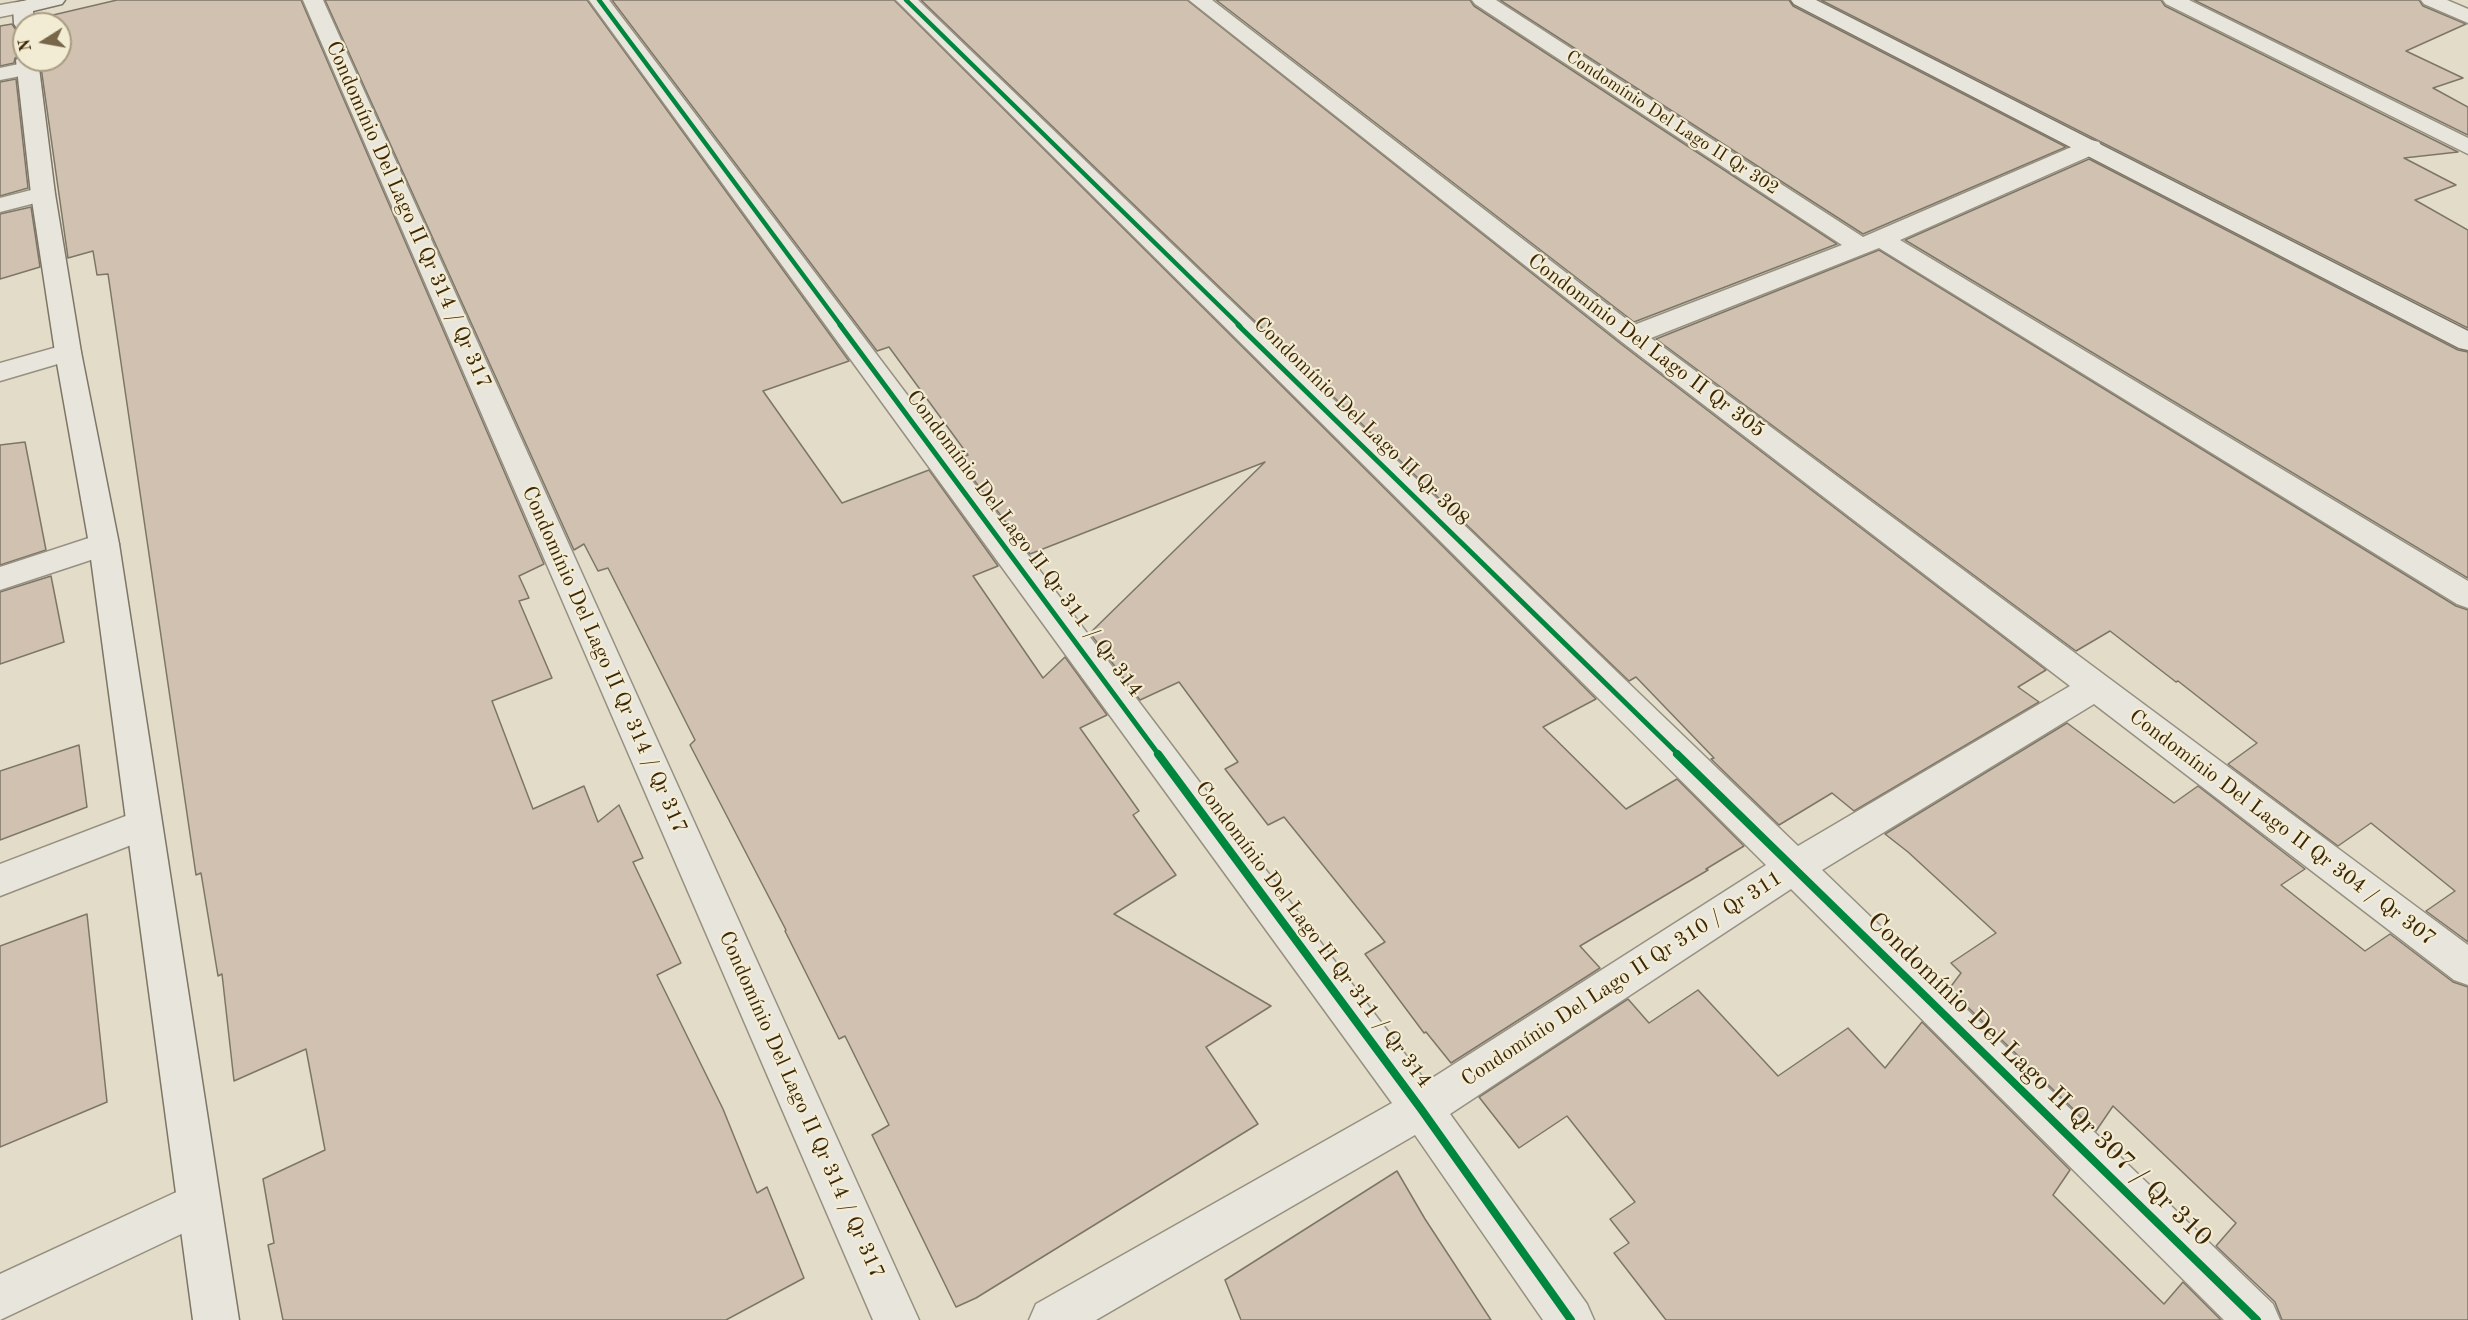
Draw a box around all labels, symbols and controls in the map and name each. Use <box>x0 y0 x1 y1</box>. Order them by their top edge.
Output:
north arrow <box>12 12 72 72</box>
street label: Condomínio Del Lago II Qr 314 / Qr 317 <box>320 37 496 393</box>
text: N <box>17 38 35 53</box>
street label: Condomínio Del Lago II Qr 302 <box>1562 46 1782 200</box>
street label: Condomínio Del Lago II Qr 305 <box>1522 248 1770 444</box>
street label: Condomínio Del Lago II Qr 308 <box>1248 312 1474 532</box>
street label: Condomínio Del Lago II Qr 311 / Qr 314 <box>900 386 1148 702</box>
street label: Condomínio Del Lago II Qr 314 / Qr 317 <box>516 482 692 838</box>
street label: Condomínio Del Lago II Qr 304 / Qr 307 <box>2124 704 2440 952</box>
street label: Condomínio Del Lago II Qr 311 / Qr 314 <box>1189 777 1437 1093</box>
street label: Condomínio Del Lago II Qr 310 / Qr 311 <box>1457 866 1787 1092</box>
street label: Condomínio Del Lago II Qr 307 / Qr 310 <box>1860 906 2218 1254</box>
street label: Condomínio Del Lago II Qr 314 / Qr 317 <box>713 927 889 1283</box>

